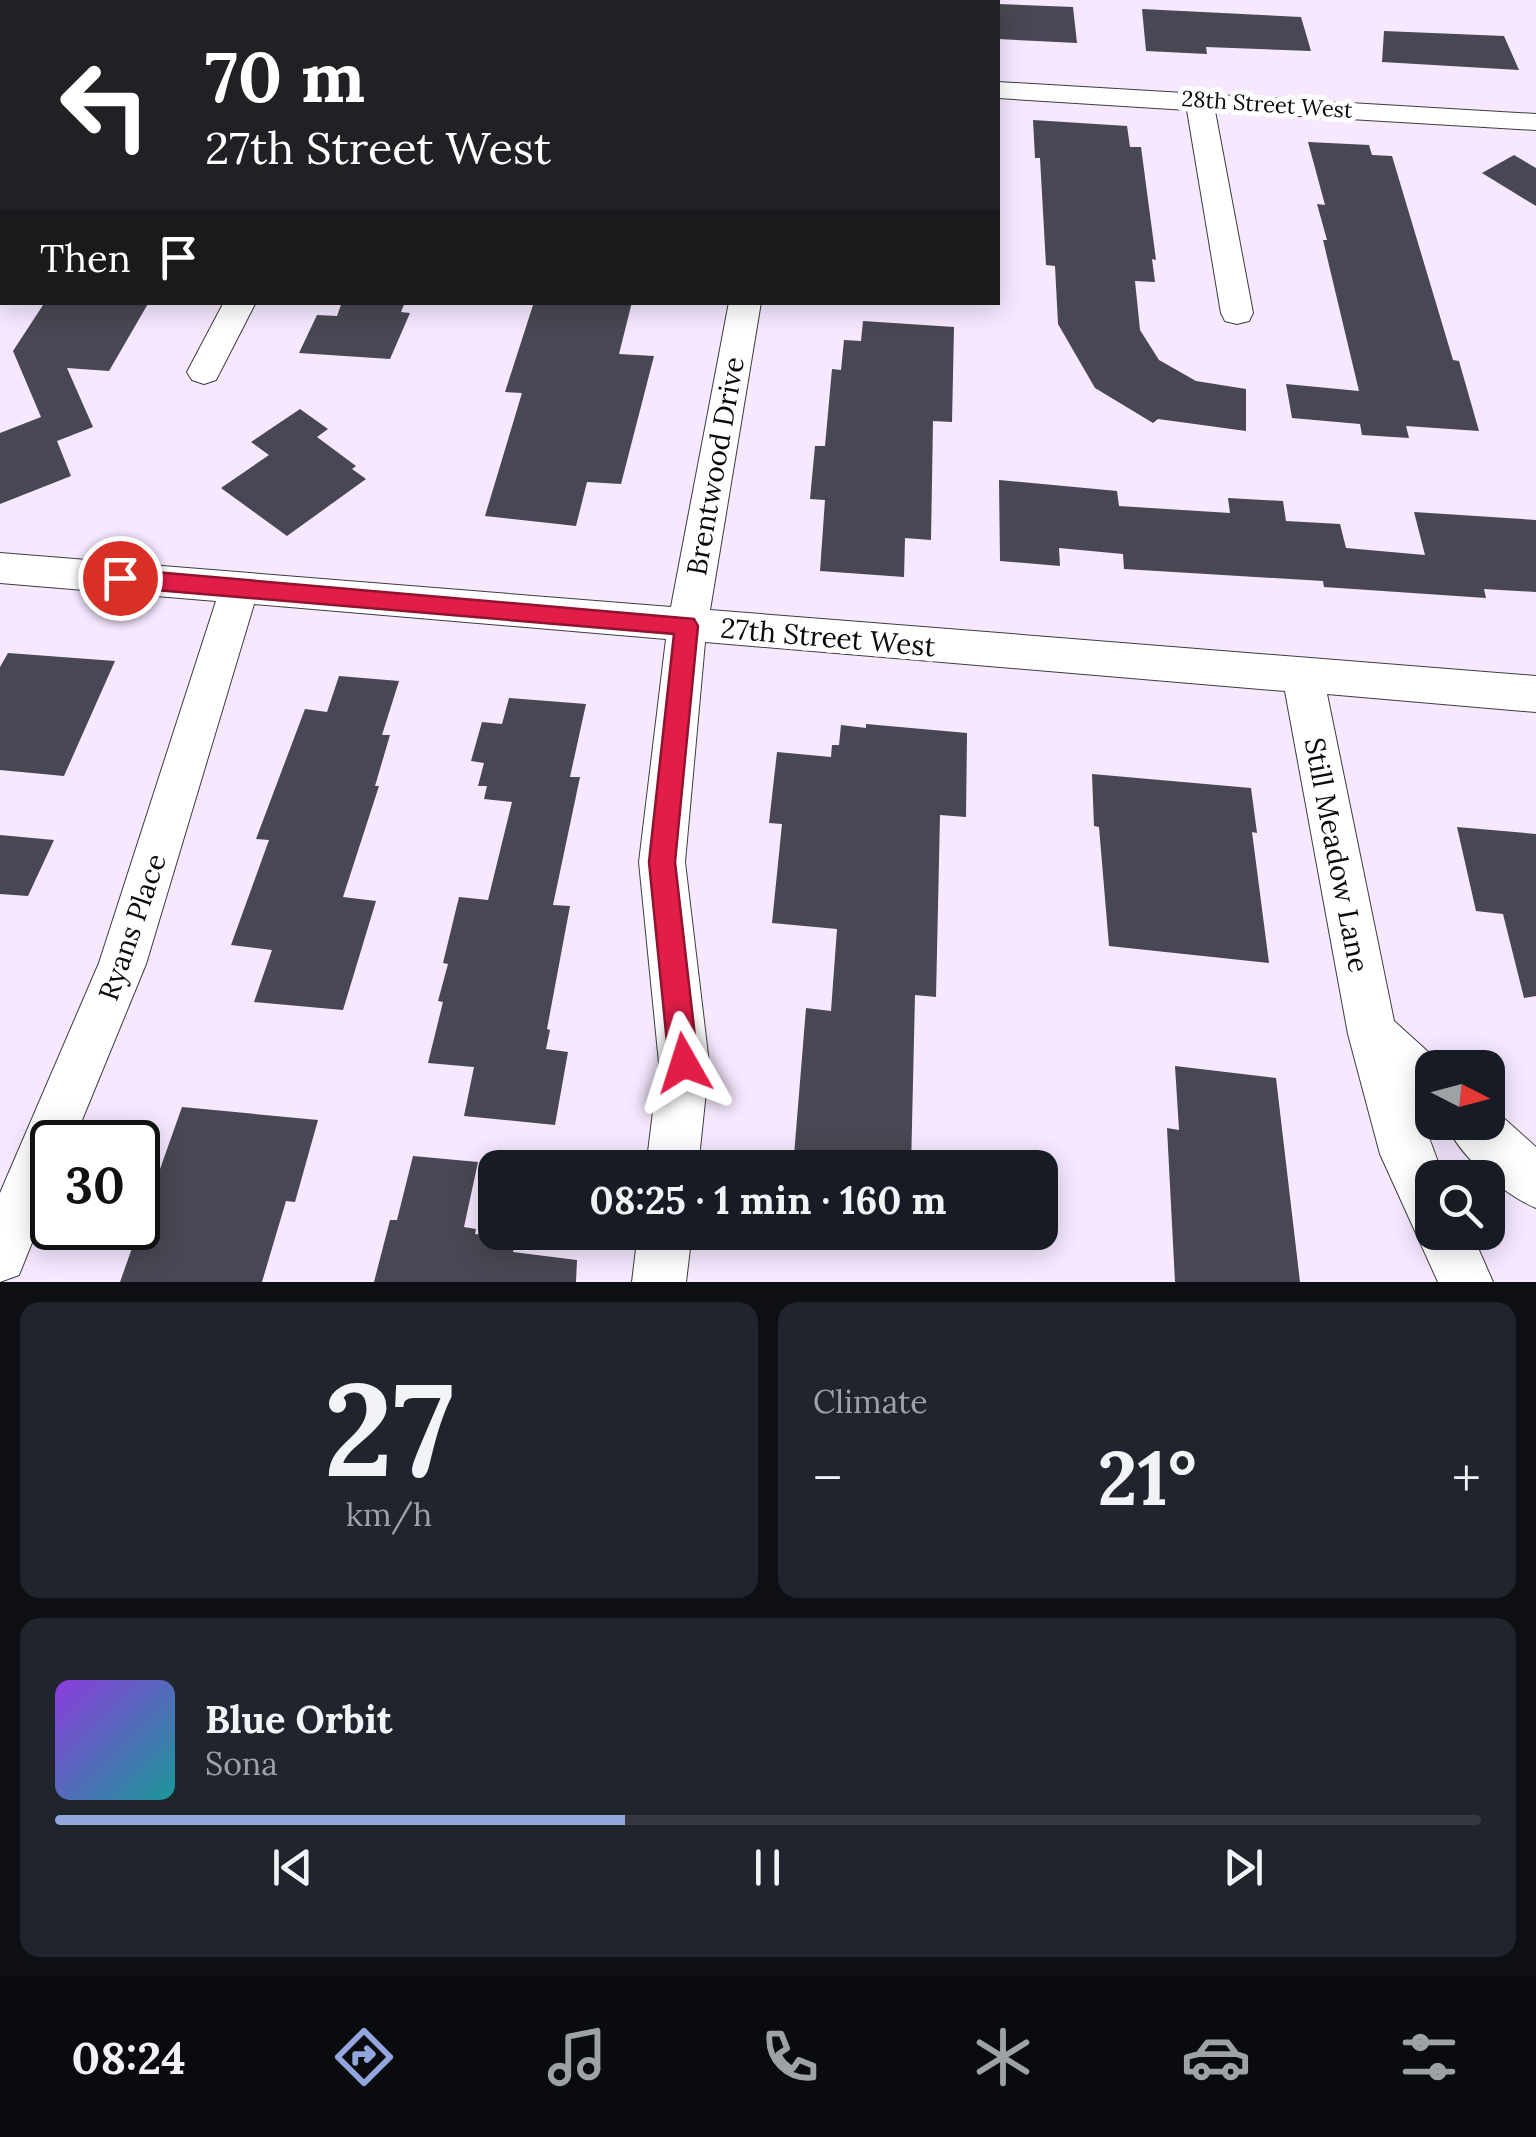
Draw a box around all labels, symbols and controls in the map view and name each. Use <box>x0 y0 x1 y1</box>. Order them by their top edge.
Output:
text: 70 m <box>205 32 365 121</box>
icon: left <box>40 40 170 170</box>
street label: 28th Street West <box>1180 84 1354 124</box>
text: 27th Street West <box>205 119 551 176</box>
icon: arrive <box>151 230 206 285</box>
text: Then <box>40 234 131 282</box>
street label: Brentwood Drive <box>678 354 752 578</box>
pin <box>78 536 163 621</box>
icon: arrive <box>93 551 148 606</box>
street label: 27th Street West <box>719 610 937 664</box>
street label: Still Meadow Lane <box>1297 735 1377 975</box>
street label: Ryans Place <box>90 849 174 1005</box>
position arrow <box>632 1011 736 1115</box>
north arrow <box>1415 1050 1505 1140</box>
map controls <box>1415 1050 1505 1250</box>
speed limit sign: 30 <box>30 1120 160 1250</box>
button: search <box>1415 1160 1505 1250</box>
text: 08:25 · 1 min · 160 m <box>590 1176 946 1224</box>
text: 27 <box>324 1345 454 1512</box>
text: Climate <box>813 1381 928 1422</box>
text: 21° <box>1097 1430 1197 1526</box>
text: − <box>813 1443 842 1513</box>
text: + <box>1452 1443 1481 1513</box>
text: km/h <box>346 1494 432 1535</box>
text: Blue Orbit <box>205 1695 392 1743</box>
text: Sona <box>205 1743 278 1784</box>
icon: previous <box>265 1840 320 1895</box>
icon: pause <box>740 1840 795 1895</box>
icon: next <box>1216 1840 1271 1895</box>
icon: directions <box>329 2022 399 2092</box>
icon: music <box>542 2022 612 2092</box>
icon: phone <box>755 2022 825 2092</box>
icon: climate <box>968 2022 1038 2092</box>
icon: car <box>1181 2022 1251 2092</box>
icon: filters <box>1394 2022 1464 2092</box>
text: 08:24 <box>72 2029 186 2086</box>

